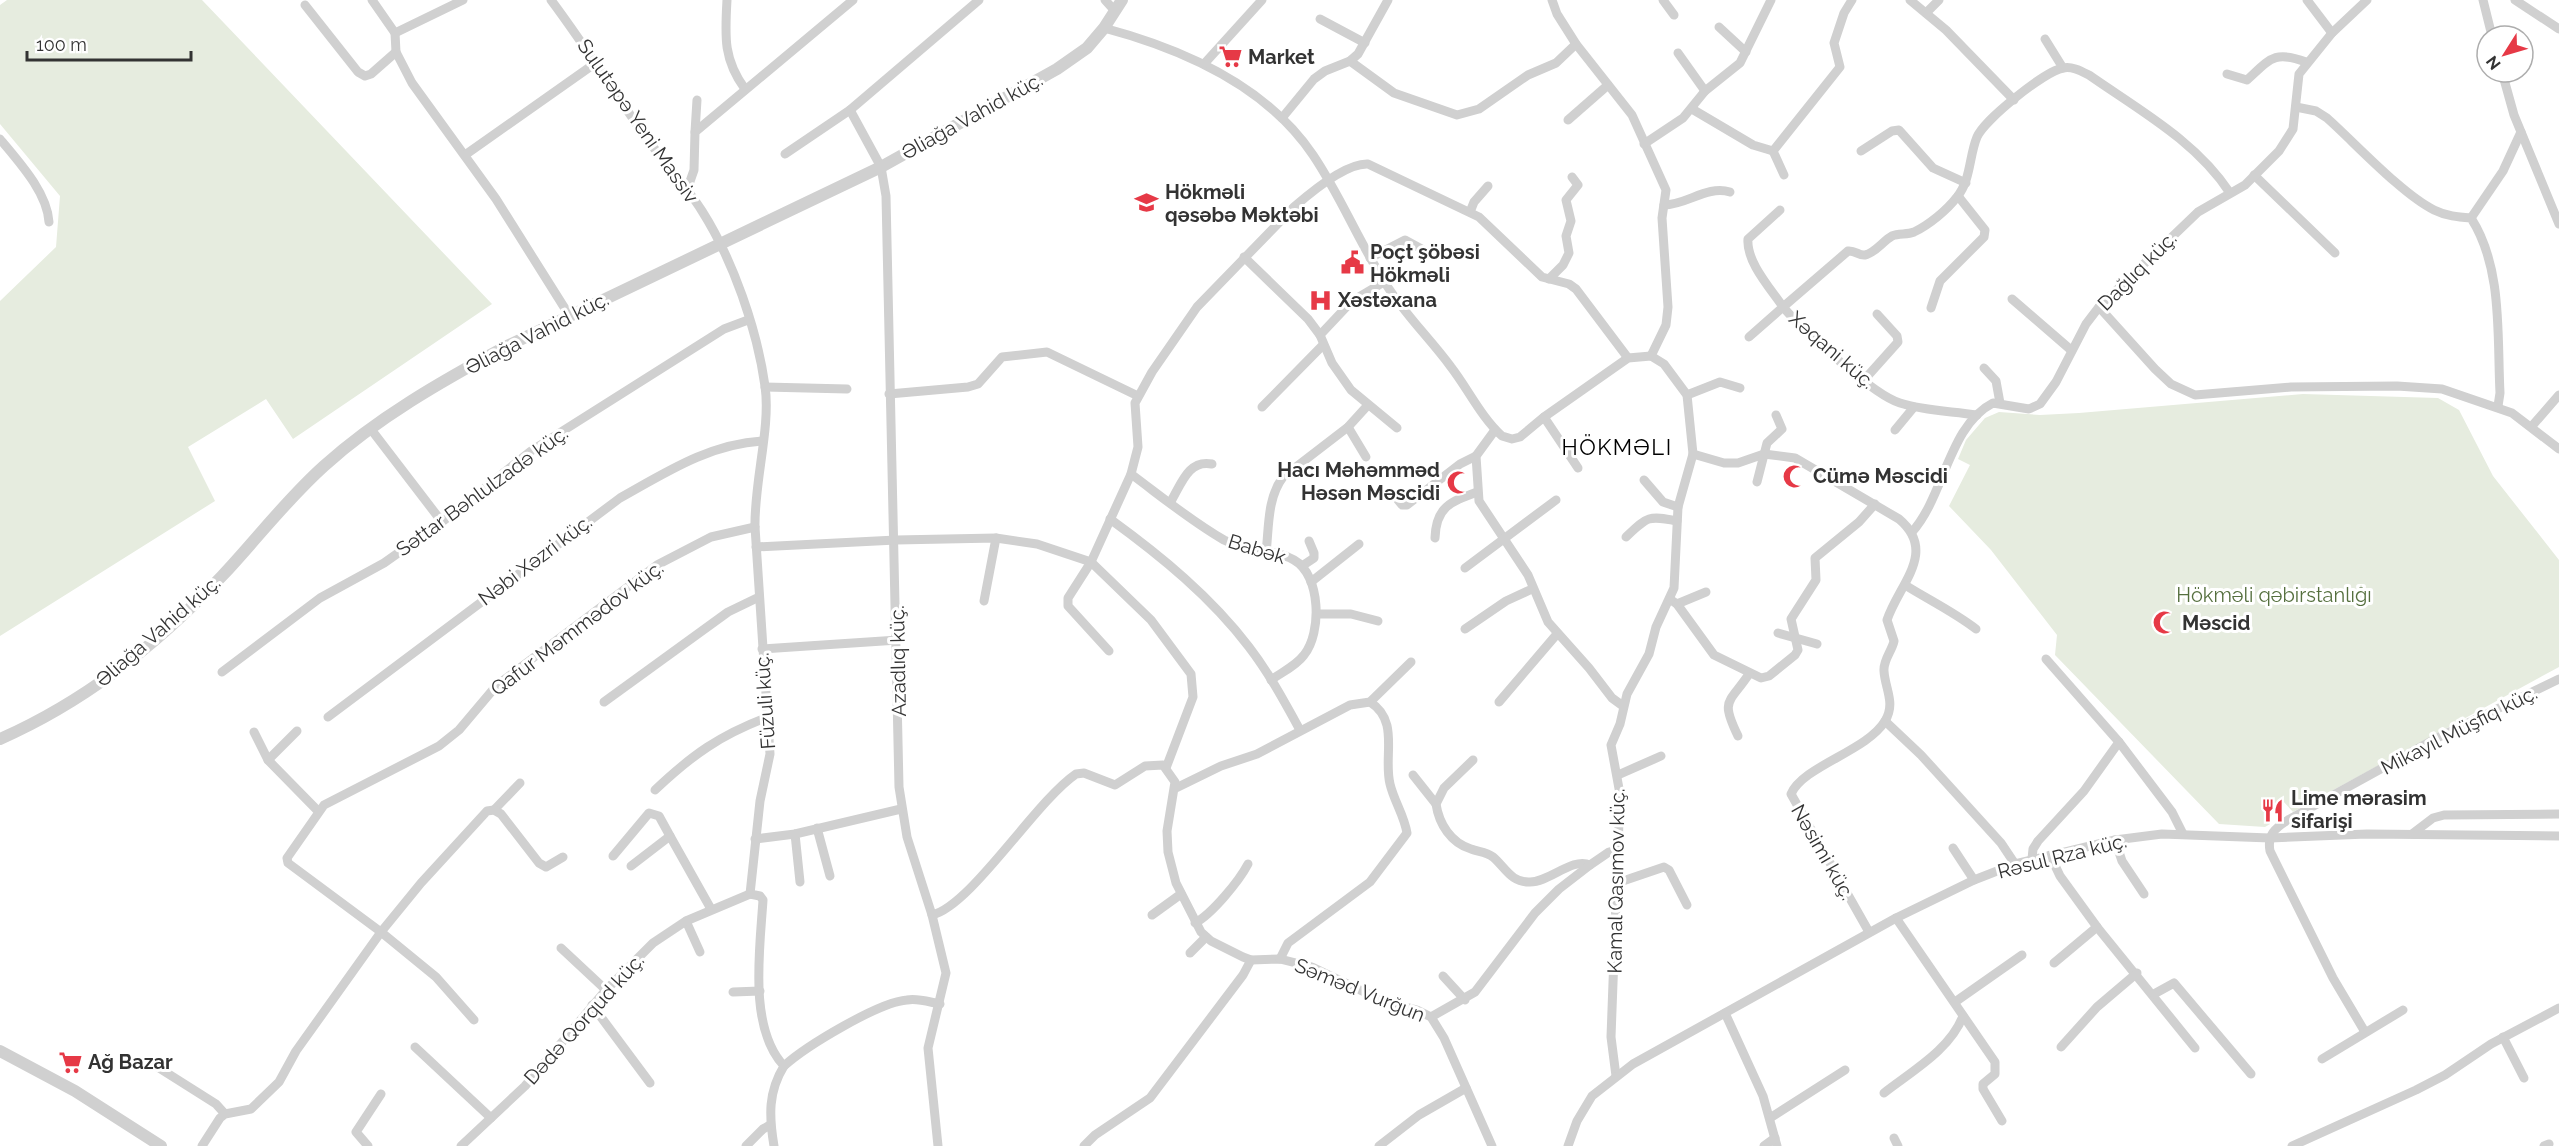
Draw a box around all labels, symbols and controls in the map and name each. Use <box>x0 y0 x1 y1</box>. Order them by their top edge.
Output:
scale bar <box>27 24 190 62</box>
north arrow <box>2475 24 2535 84</box>
text: 100 m <box>36 34 87 55</box>
street label: Sulutəpə Yeni Massiv <box>572 34 704 208</box>
supermarket icon: Market <box>1217 44 1243 70</box>
place label: Market <box>1248 45 1315 69</box>
text: N <box>2482 52 2505 73</box>
street label: Əliağa Vahid küç. <box>897 67 1047 165</box>
place label: Hökməli qəsəbə Məktəbi <box>1165 180 1319 227</box>
school or university icon: Hökməli qəsəbə Məktəbi <box>1134 190 1160 216</box>
street label: Dağlıq küç. <box>2092 226 2182 316</box>
place label: Poçt şöbəsi Hökməli <box>1370 240 1480 287</box>
public building icon: Poçt şöbəsi Hökməli <box>1339 250 1365 276</box>
street label: Əliağa Vahid küç. <box>461 287 613 379</box>
hospital icon: Xəstəxana <box>1307 287 1333 313</box>
place label: Xəstəxana <box>1337 288 1437 312</box>
street label: Xəqani küç. <box>1784 306 1880 394</box>
street label: Səttar Bəhlulzadə küç. <box>391 421 573 561</box>
district label: HÖKMƏLI <box>1561 434 1673 460</box>
place label: Hacı Məhəmməd Həsən Məscidi <box>1277 458 1440 505</box>
mosque icon: Cümə Məscidi <box>1782 463 1808 489</box>
place label: Cümə Məscidi <box>1813 464 1948 488</box>
mosque icon: Hacı Məhəmməd Həsən Məscidi <box>1445 469 1471 495</box>
street label: Nəbi Xəzri küç. <box>473 509 597 611</box>
street label: Babək <box>1225 529 1289 569</box>
street label: Qafur Məmmədov küç. <box>486 555 668 701</box>
street label: Əliağa Vahid küç. <box>91 570 225 692</box>
park label: Hökməli qəbirstanlığı <box>2176 583 2372 607</box>
street label: Azadlıq küç. <box>885 605 911 717</box>
mosque icon: Məscid <box>2151 610 2177 636</box>
place label: Məscid <box>2182 611 2250 635</box>
street label: Füzuli küç. <box>750 652 780 750</box>
street label: Mikayıl Müşfiq küç. <box>2377 680 2541 780</box>
place label: Lime mərasim sifarişi <box>2291 786 2427 833</box>
street label: Kamal Qasımov küç. <box>1602 788 1630 974</box>
restaurant icon: Lime mərasim sifarişi <box>2260 797 2286 823</box>
street label: Nəsimi küç. <box>1786 800 1860 904</box>
street label: Rəsul Rza küç. <box>1995 828 2129 884</box>
street label: Dədə Qorqud küç. <box>519 949 649 1089</box>
street label: Səməd Vurğun <box>1291 953 1429 1027</box>
supermarket icon: Ağ Bazar <box>57 1049 83 1075</box>
place label: Ağ Bazar <box>88 1050 173 1074</box>

